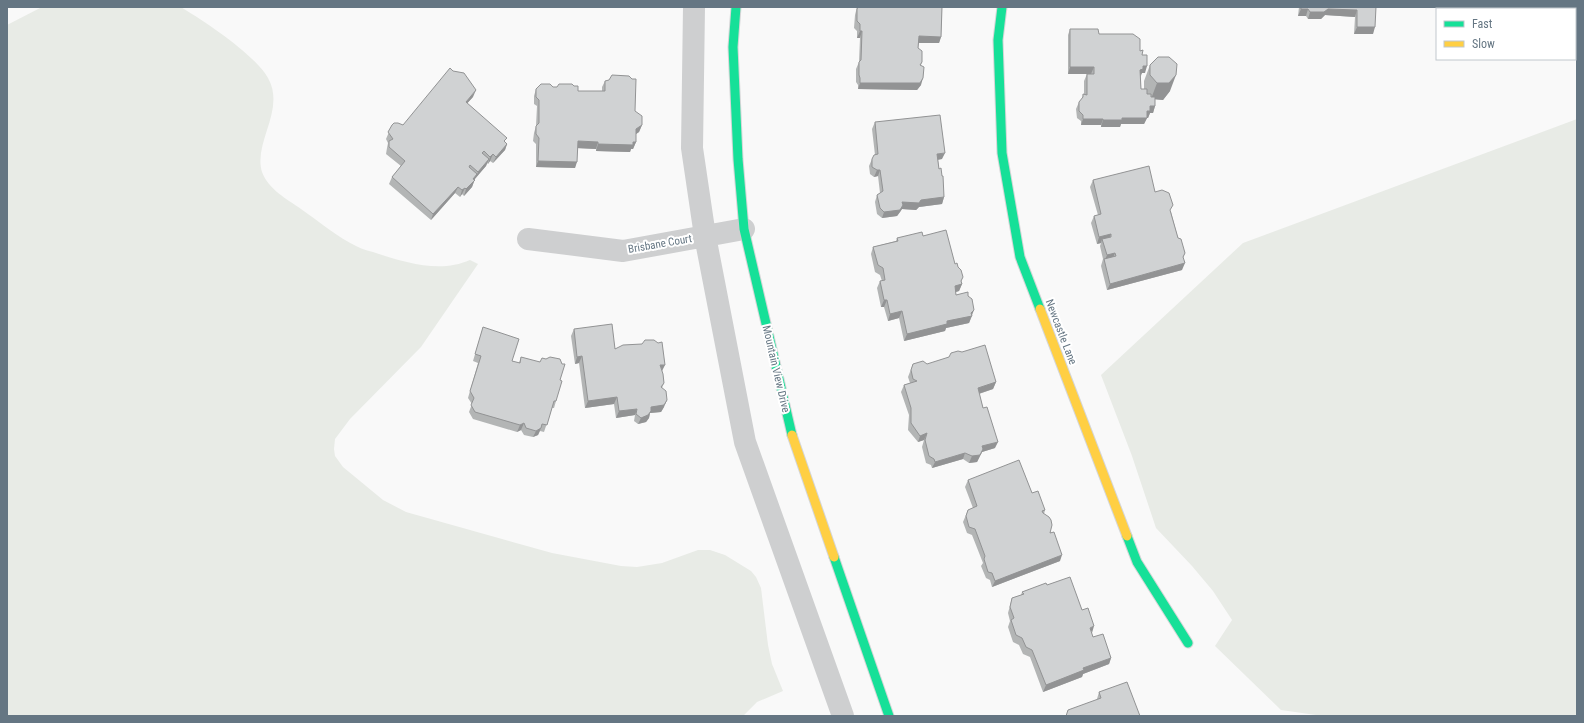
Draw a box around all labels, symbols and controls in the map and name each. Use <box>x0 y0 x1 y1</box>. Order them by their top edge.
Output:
legend <box>1436 8 1576 60</box>
text: Fast <box>1472 17 1493 31</box>
text: Slow <box>1472 37 1495 51</box>
street label: Brisbane Court <box>627 232 693 256</box>
street label: Newcastle Lane <box>1043 297 1079 367</box>
street label: Mountain View Drive <box>760 324 792 414</box>

